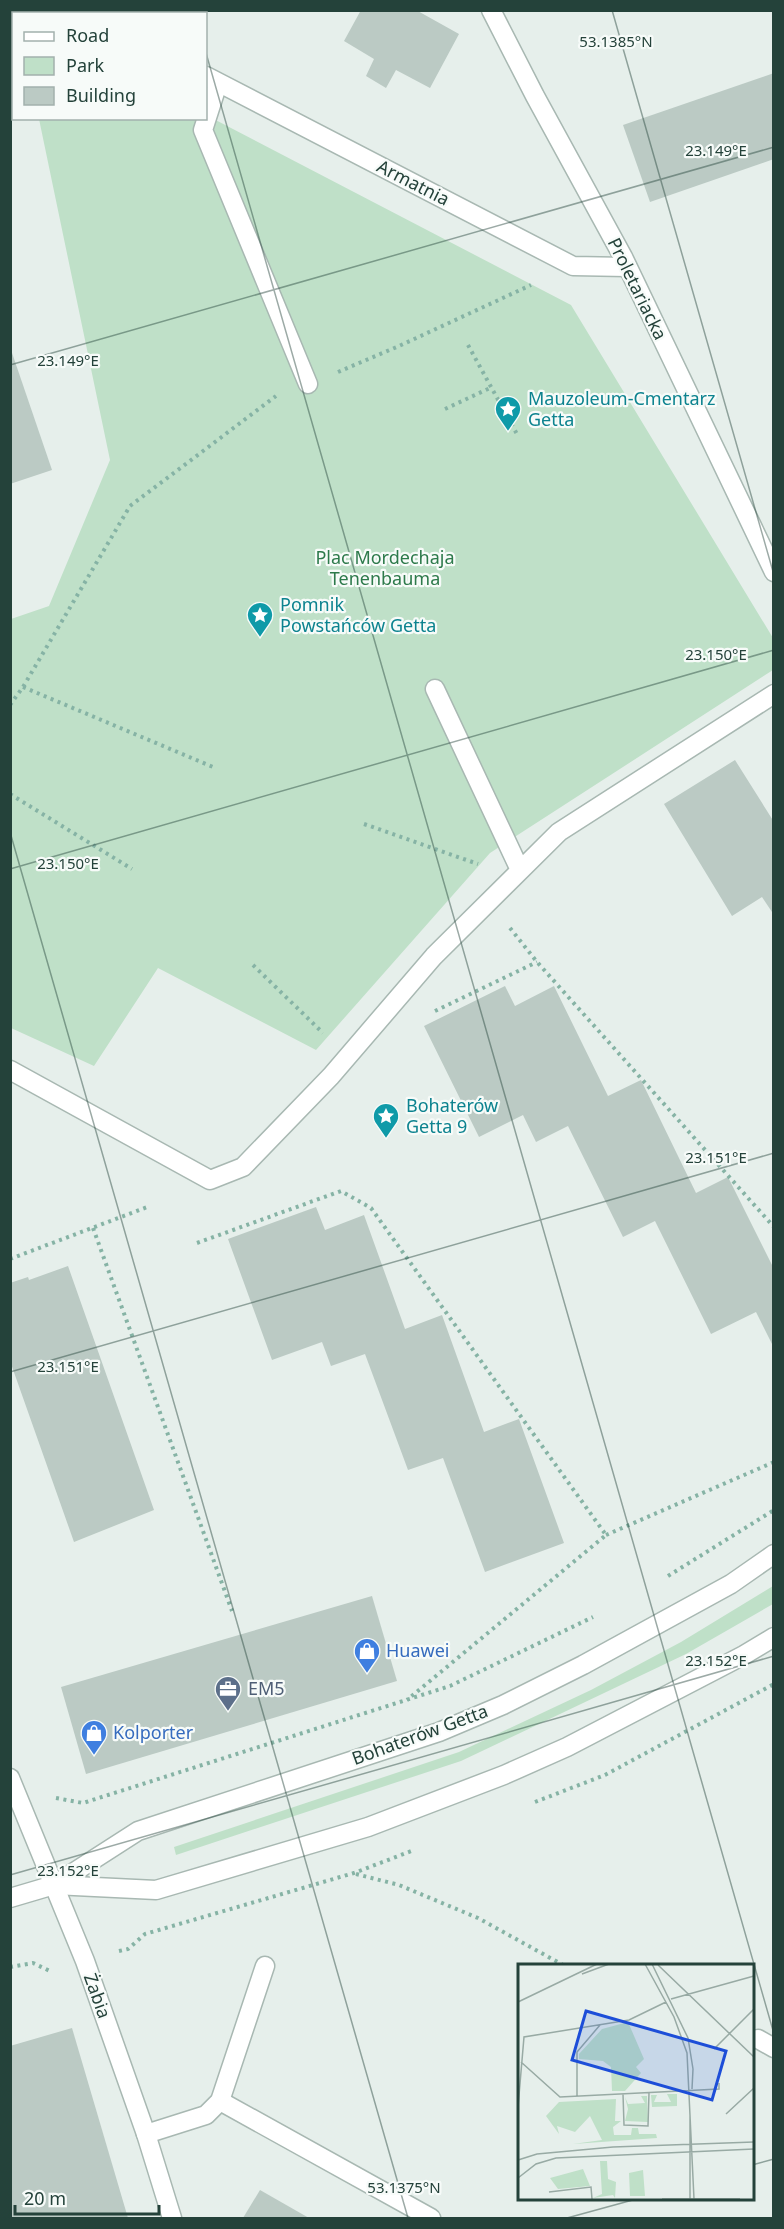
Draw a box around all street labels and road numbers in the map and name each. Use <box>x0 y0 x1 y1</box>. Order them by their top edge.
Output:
street label: Armatnia <box>373 154 454 211</box>
street label: Proletariacka <box>603 234 673 344</box>
street label: Bohaterów Getta <box>348 1698 491 1770</box>
street label: Żabia <box>79 1970 117 2021</box>

